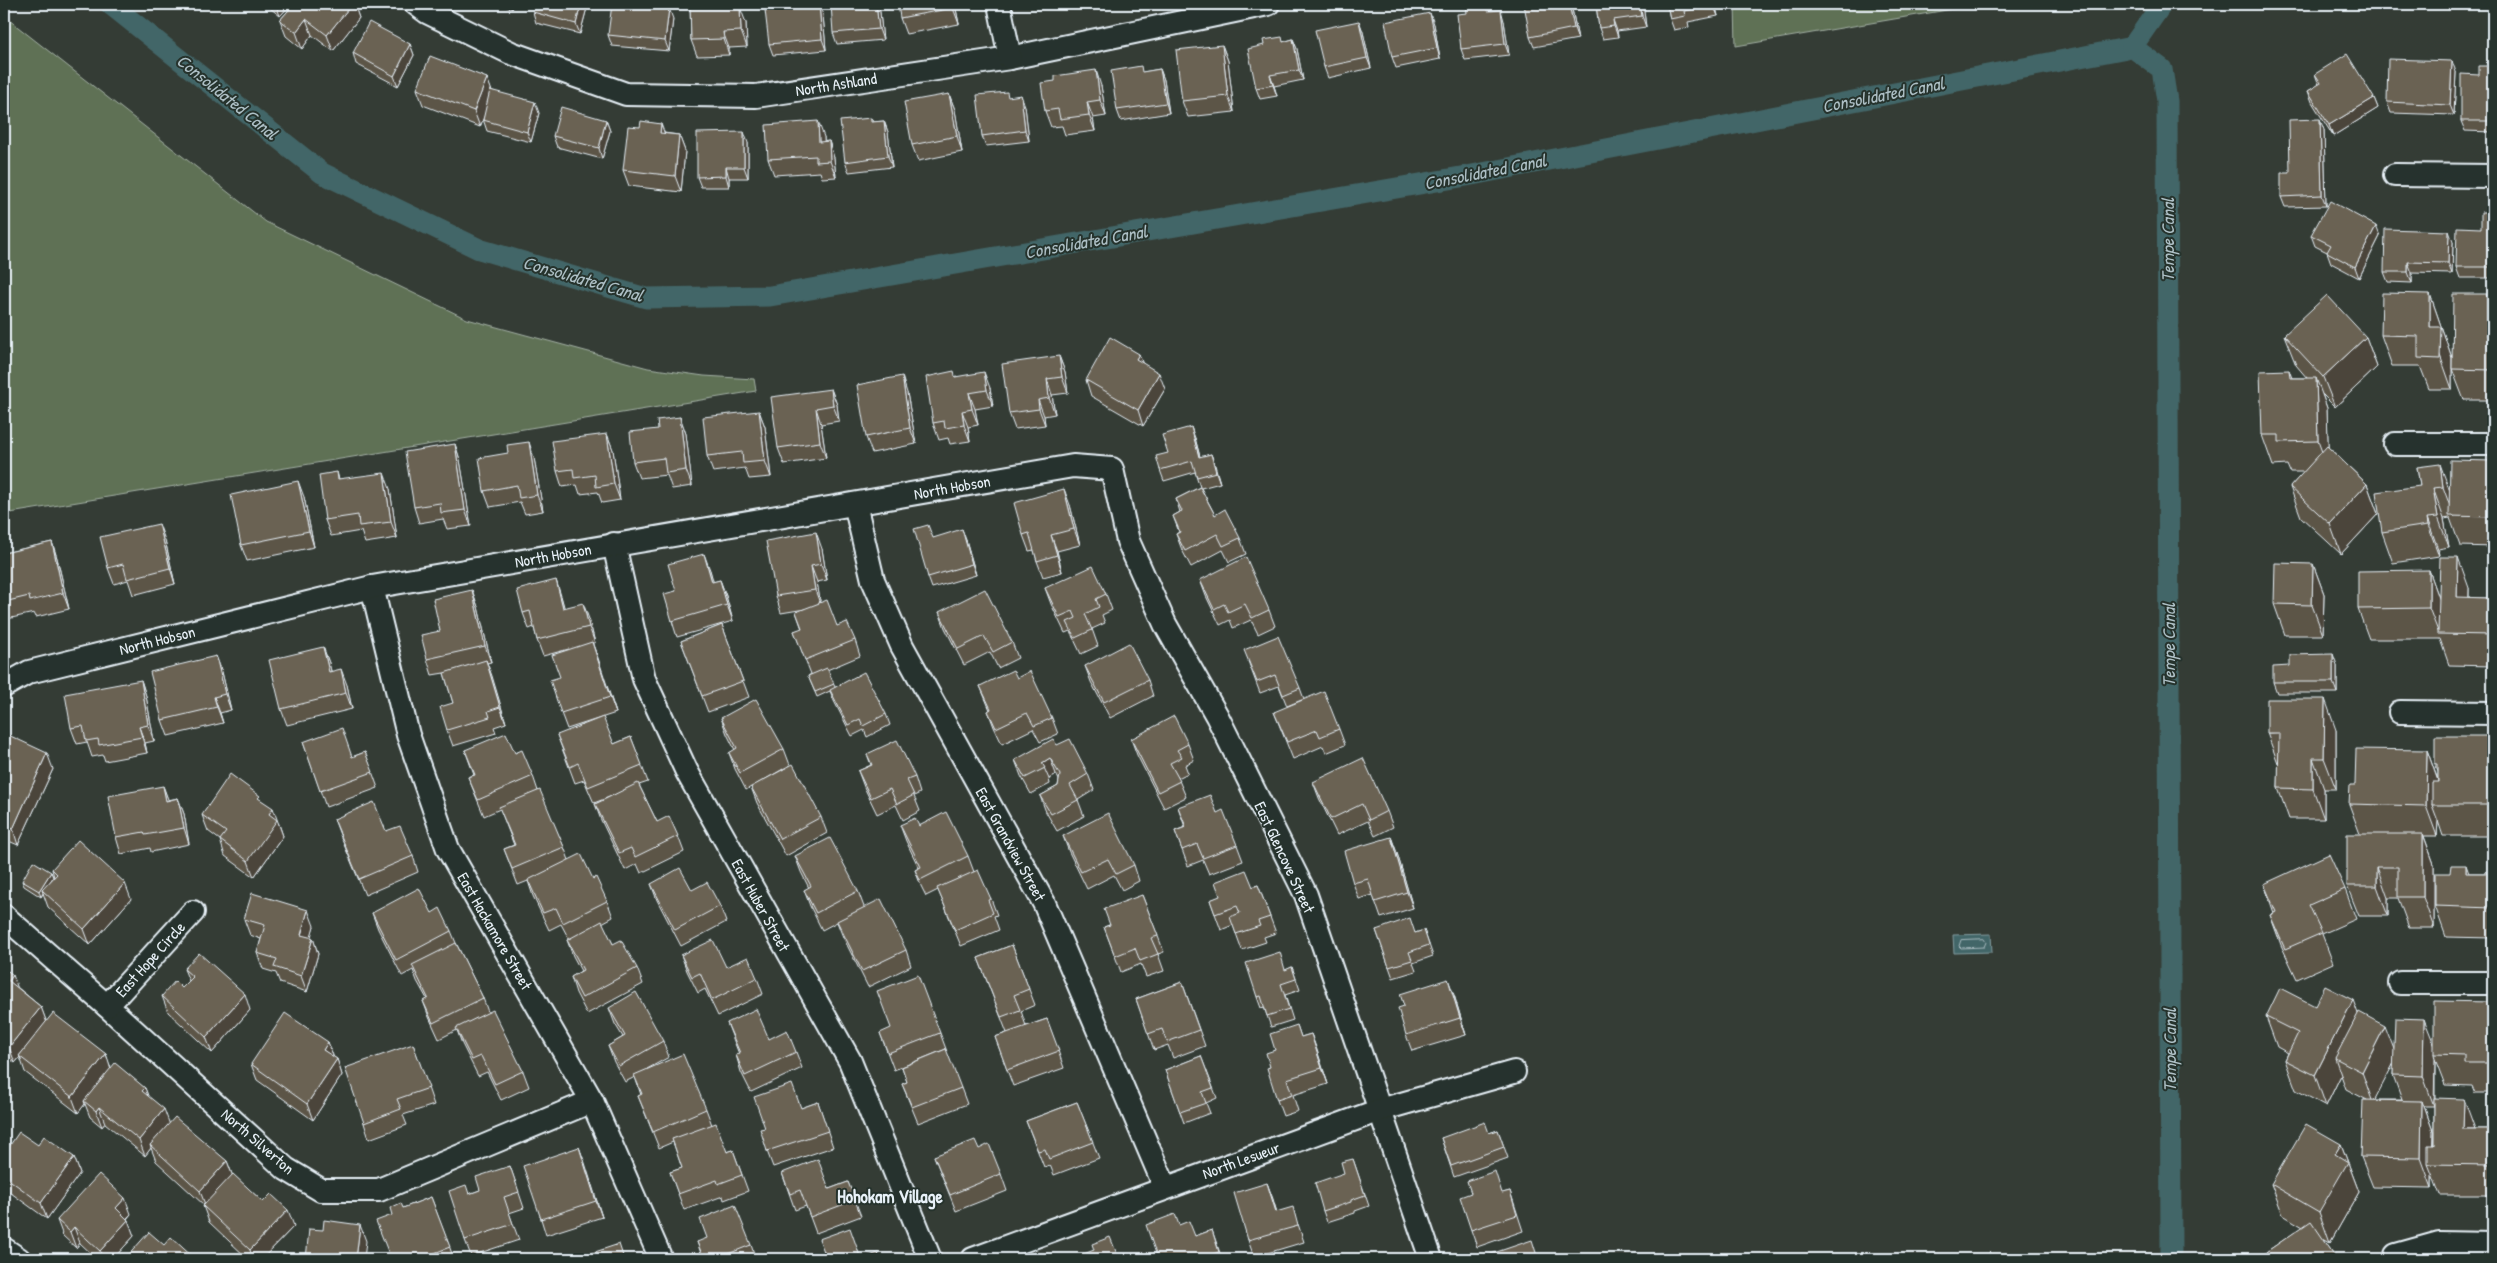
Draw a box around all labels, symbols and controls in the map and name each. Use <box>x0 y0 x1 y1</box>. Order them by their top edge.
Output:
water label: Consolidated Canal <box>171 48 284 146</box>
street label: North Ashland <box>794 67 878 101</box>
water label: Consolidated Canal <box>1820 70 1947 119</box>
water label: Consolidated Canal <box>1422 147 1549 196</box>
water label: Tempe Canal <box>2155 197 2180 282</box>
water label: Consolidated Canal <box>1023 218 1150 265</box>
water label: Consolidated Canal <box>520 249 647 308</box>
street label: North Hobson <box>912 469 992 505</box>
street label: North Hobson <box>513 537 593 573</box>
water label: Tempe Canal <box>2156 602 2181 687</box>
street label: North Hobson <box>117 620 197 660</box>
street label: East Grandview Street <box>971 783 1052 905</box>
street label: East Glencove Street <box>1250 798 1321 917</box>
street label: East Huber Street <box>727 855 796 956</box>
street label: East Hackamore Street <box>452 868 538 994</box>
street label: East Hope Circle <box>110 916 190 1002</box>
water label: Tempe Canal <box>2157 1007 2182 1092</box>
street label: North Silverton <box>217 1103 299 1179</box>
street label: North Lesueur <box>1199 1136 1283 1184</box>
district label: Hohokam Village <box>837 1184 944 1210</box>

